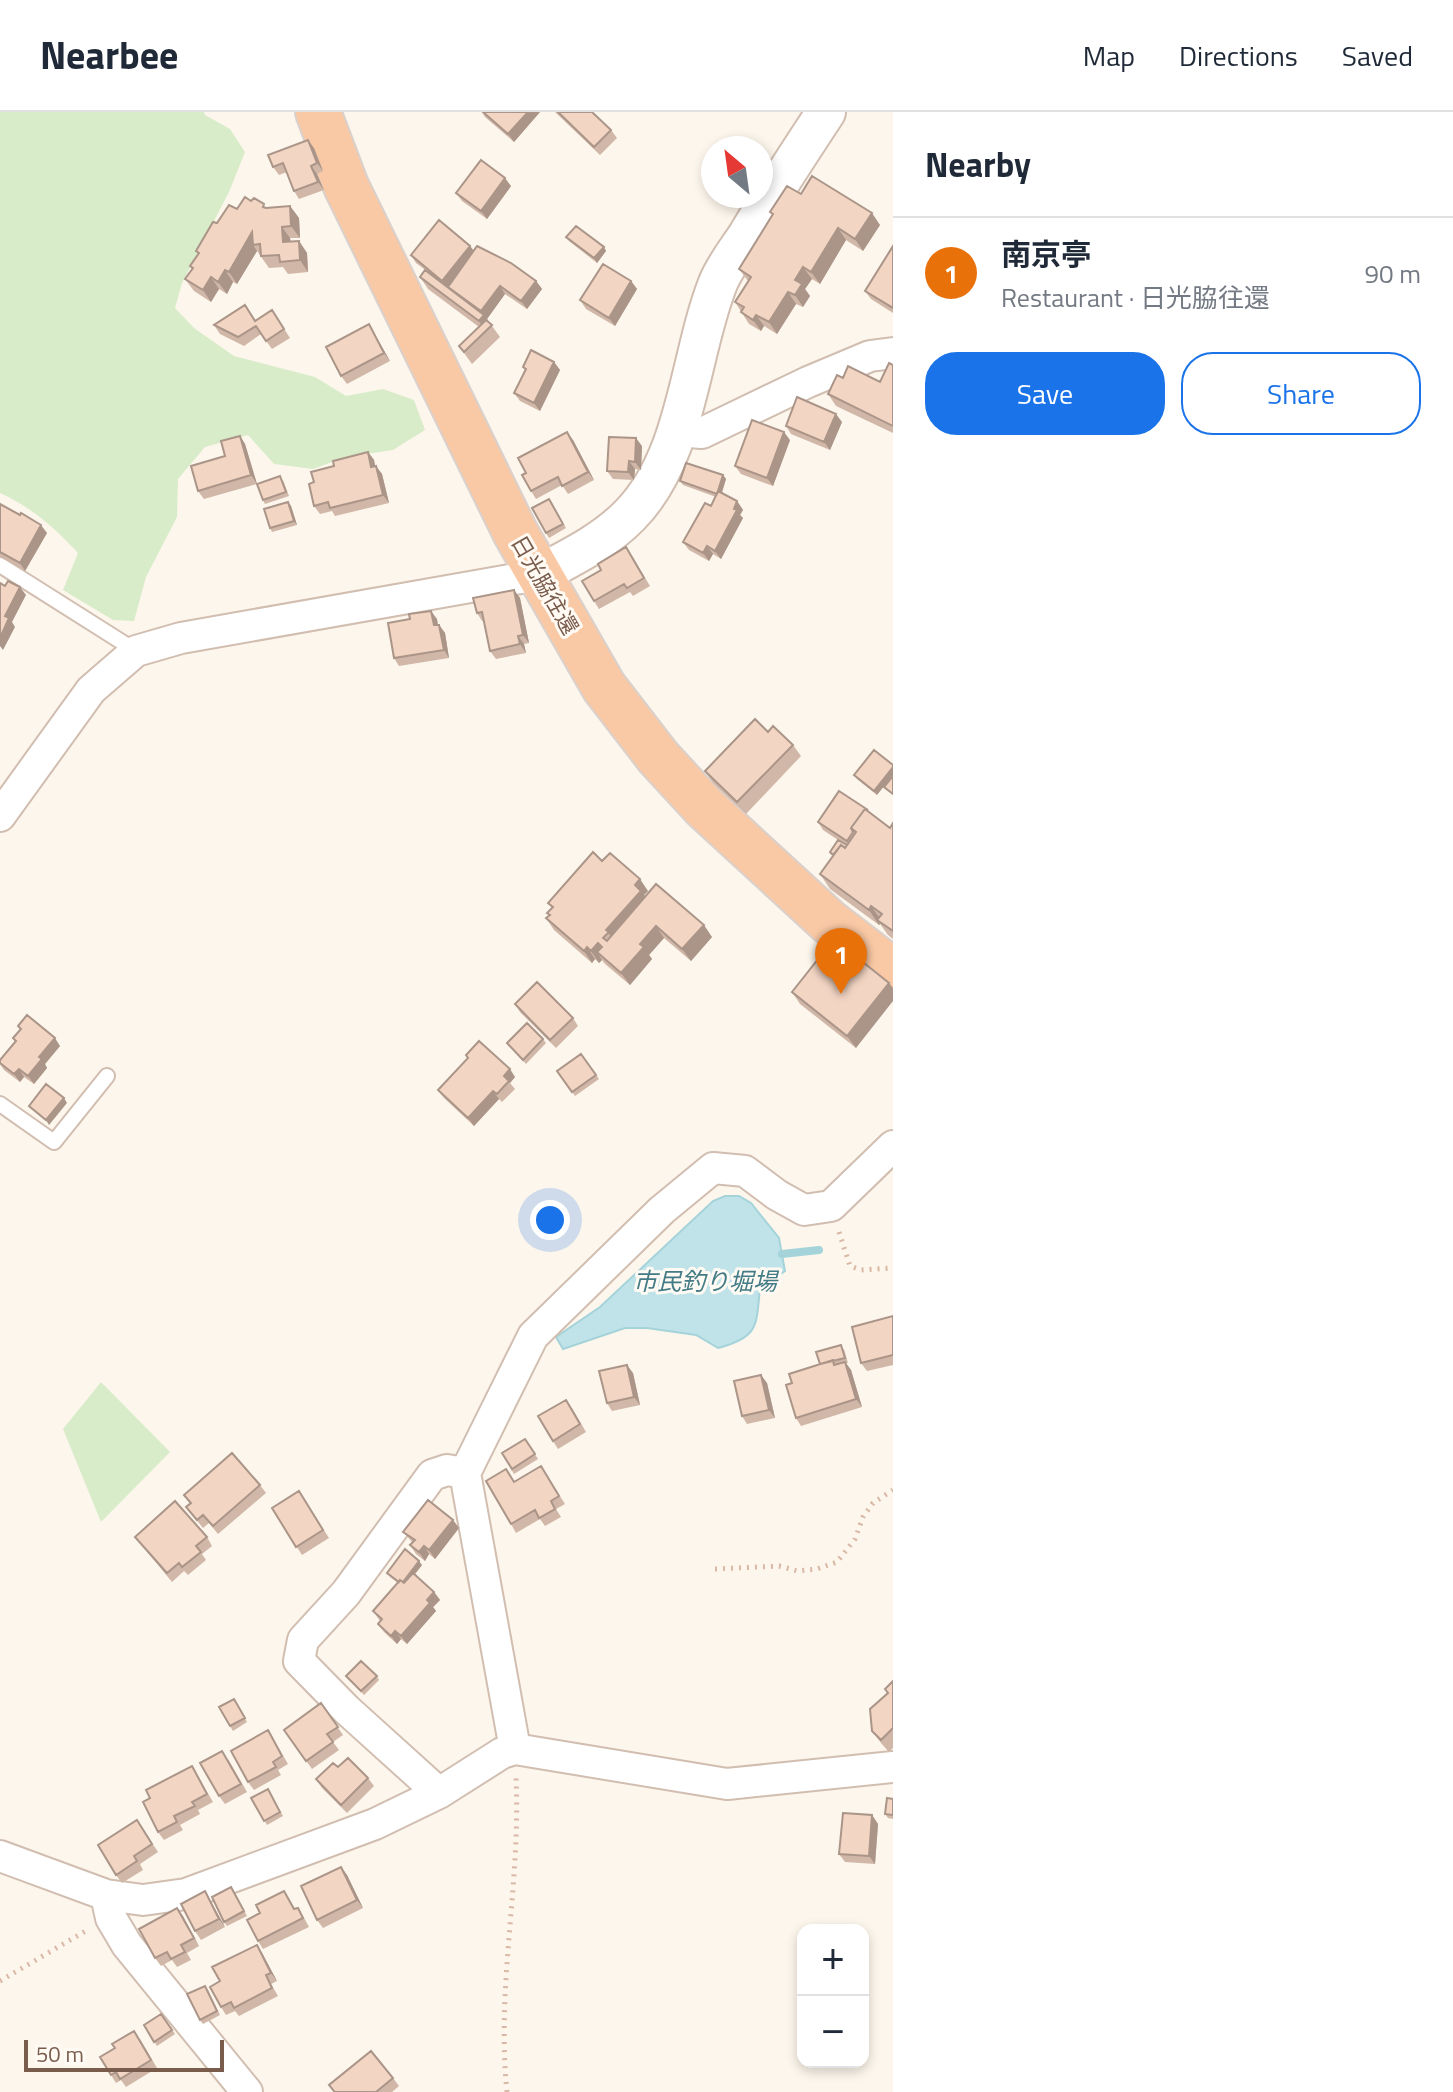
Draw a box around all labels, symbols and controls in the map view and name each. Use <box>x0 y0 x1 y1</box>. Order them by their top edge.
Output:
text: Nearbee <box>40 26 178 84</box>
text: Map <box>1083 34 1135 77</box>
text: Directions <box>1179 34 1298 77</box>
text: Saved <box>1342 34 1413 77</box>
north arrow <box>701 136 773 208</box>
text: Nearby <box>925 138 1031 190</box>
text: 南京亭 <box>1001 231 1091 277</box>
text: 1 <box>944 254 958 293</box>
text: 90 m <box>1364 254 1421 293</box>
text: Restaurant · 日光脇往還 <box>1001 278 1270 317</box>
button: Save <box>925 352 1165 435</box>
button: Share <box>1181 352 1421 435</box>
street label: 日光脇往還 <box>503 529 587 641</box>
pin: 1 <box>815 928 867 994</box>
your location <box>530 1200 570 1240</box>
water label: 市民釣り堀場 <box>633 1263 780 1299</box>
map controls <box>797 1924 869 2068</box>
button: + <box>797 1924 869 1996</box>
button: − <box>797 1996 869 2068</box>
scale bar <box>24 2036 224 2072</box>
text: 50 m <box>36 2037 84 2071</box>

